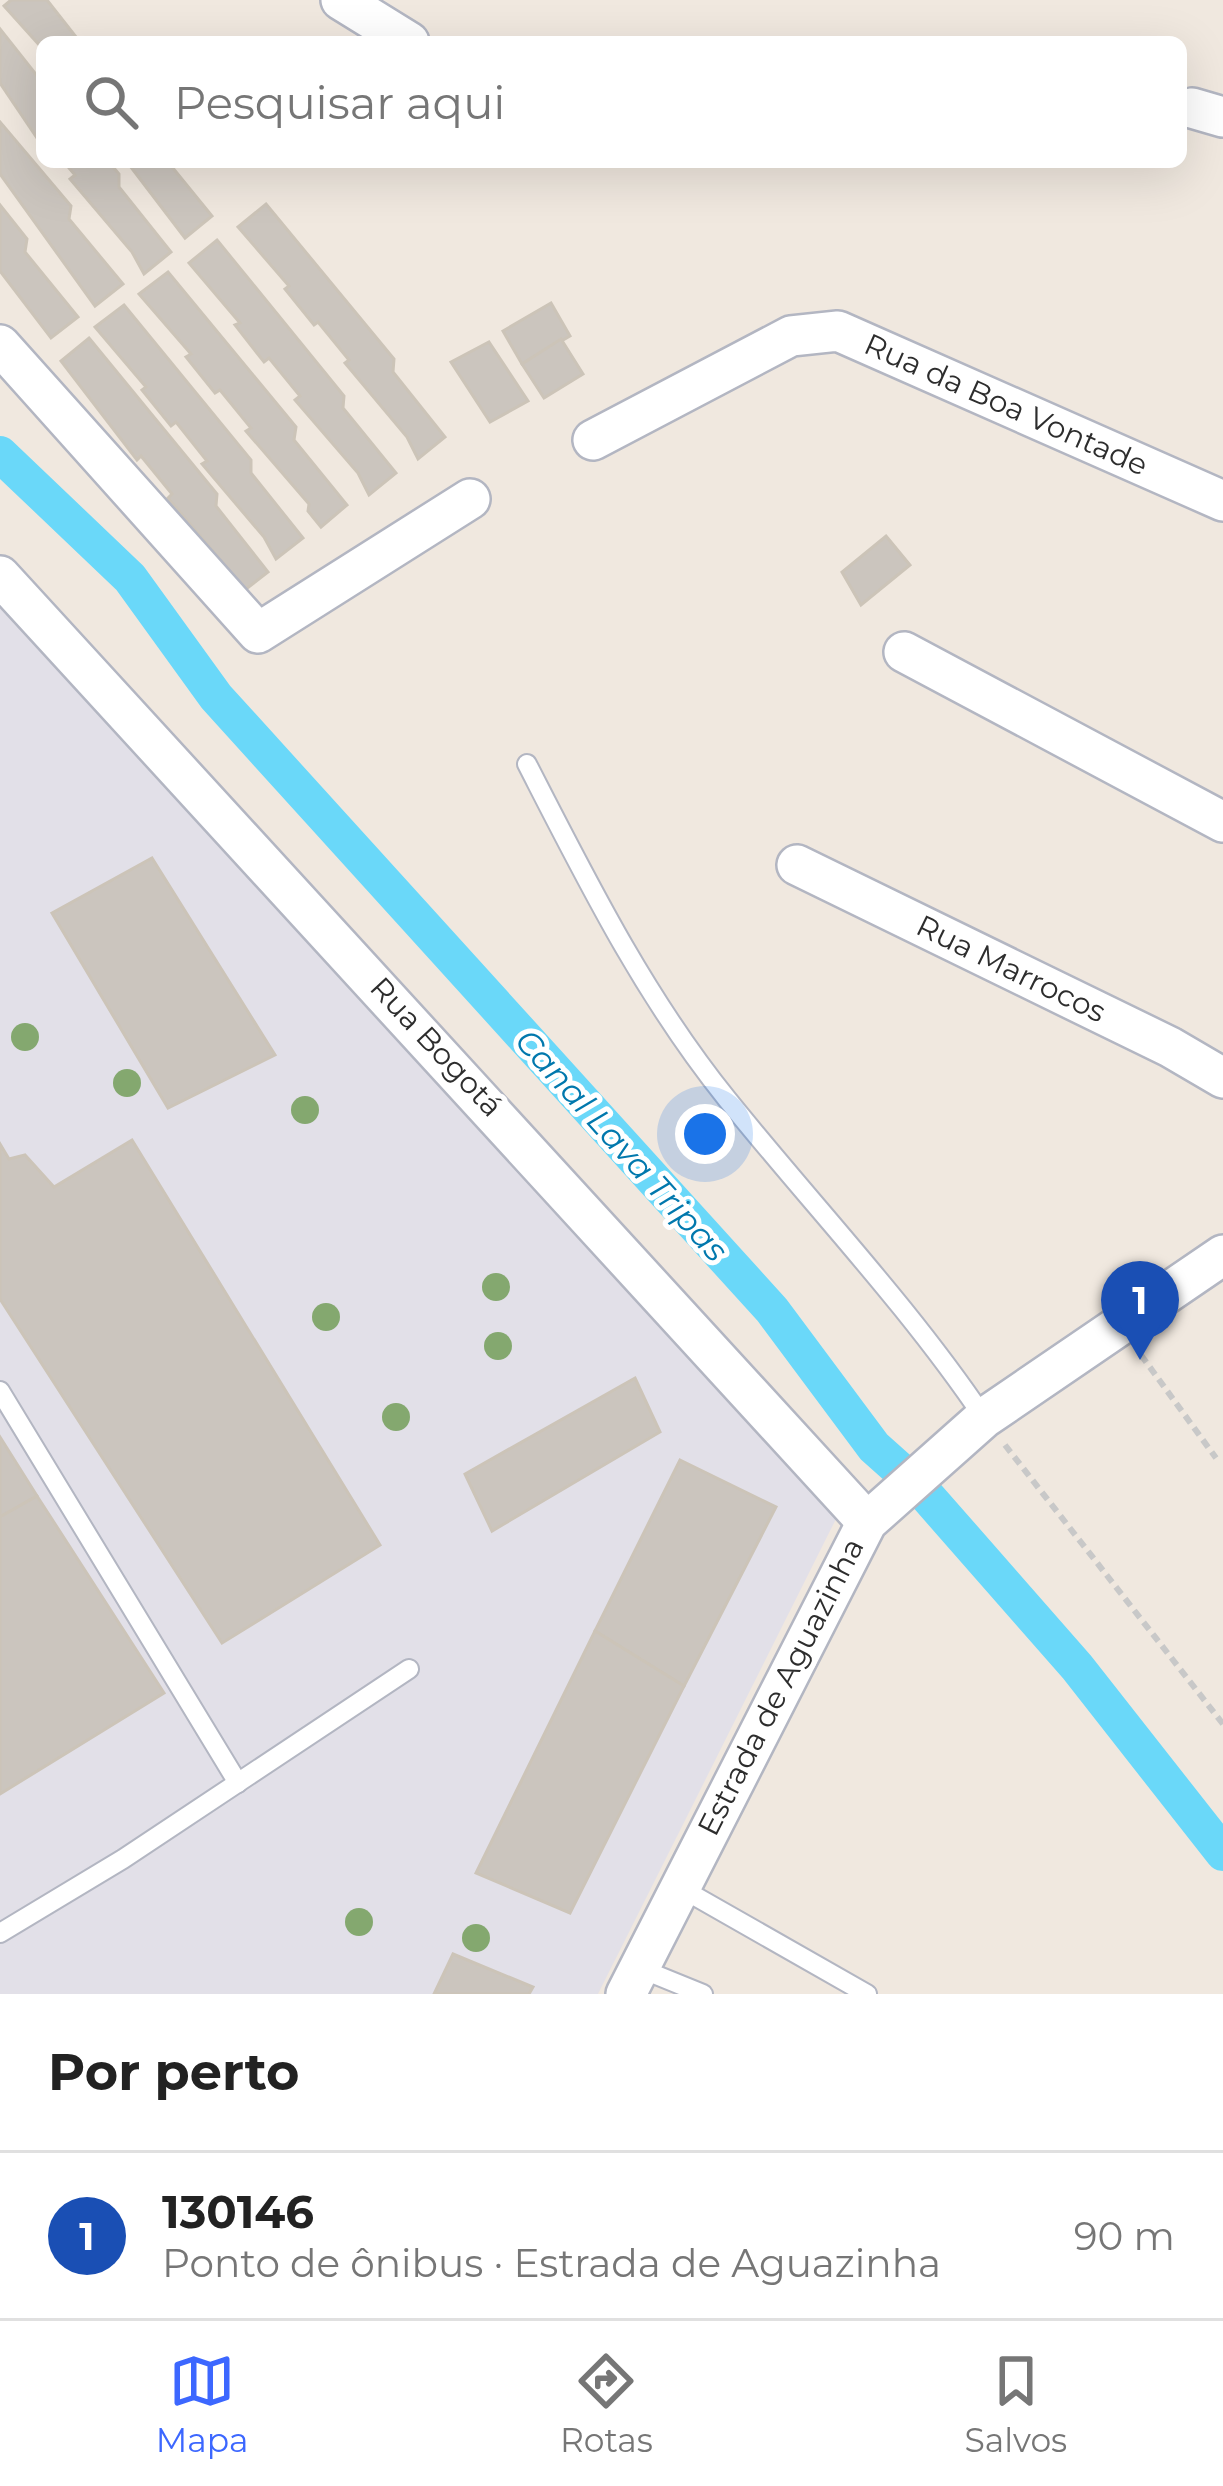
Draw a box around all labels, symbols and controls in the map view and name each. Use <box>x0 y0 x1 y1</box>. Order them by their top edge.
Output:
search box <box>36 36 1187 168</box>
icon: search <box>78 69 144 135</box>
text: Pesquisar aqui <box>174 75 505 130</box>
street label: Rua da Boa Vontade <box>859 325 1154 484</box>
street label: Rua Marrocos <box>910 907 1112 1030</box>
street label: Rua Bogotá <box>362 969 510 1124</box>
water label: Canal Lava Tripas <box>507 1021 737 1269</box>
your location <box>675 1104 735 1164</box>
pin: 1 <box>1101 1261 1179 1360</box>
street label: Estrada de Aguazinha <box>689 1532 872 1842</box>
text: Por perto <box>48 2041 299 2103</box>
text: 130146 <box>162 2184 314 2239</box>
text: 1 <box>79 2212 95 2260</box>
text: 90 m <box>1074 2212 1175 2260</box>
text: Ponto de ônibus · Estrada de Aguazinha <box>162 2239 941 2287</box>
tab: Mapa <box>156 2348 248 2460</box>
tab: Rotas <box>560 2348 653 2460</box>
tab: Salvos <box>964 2348 1067 2460</box>

